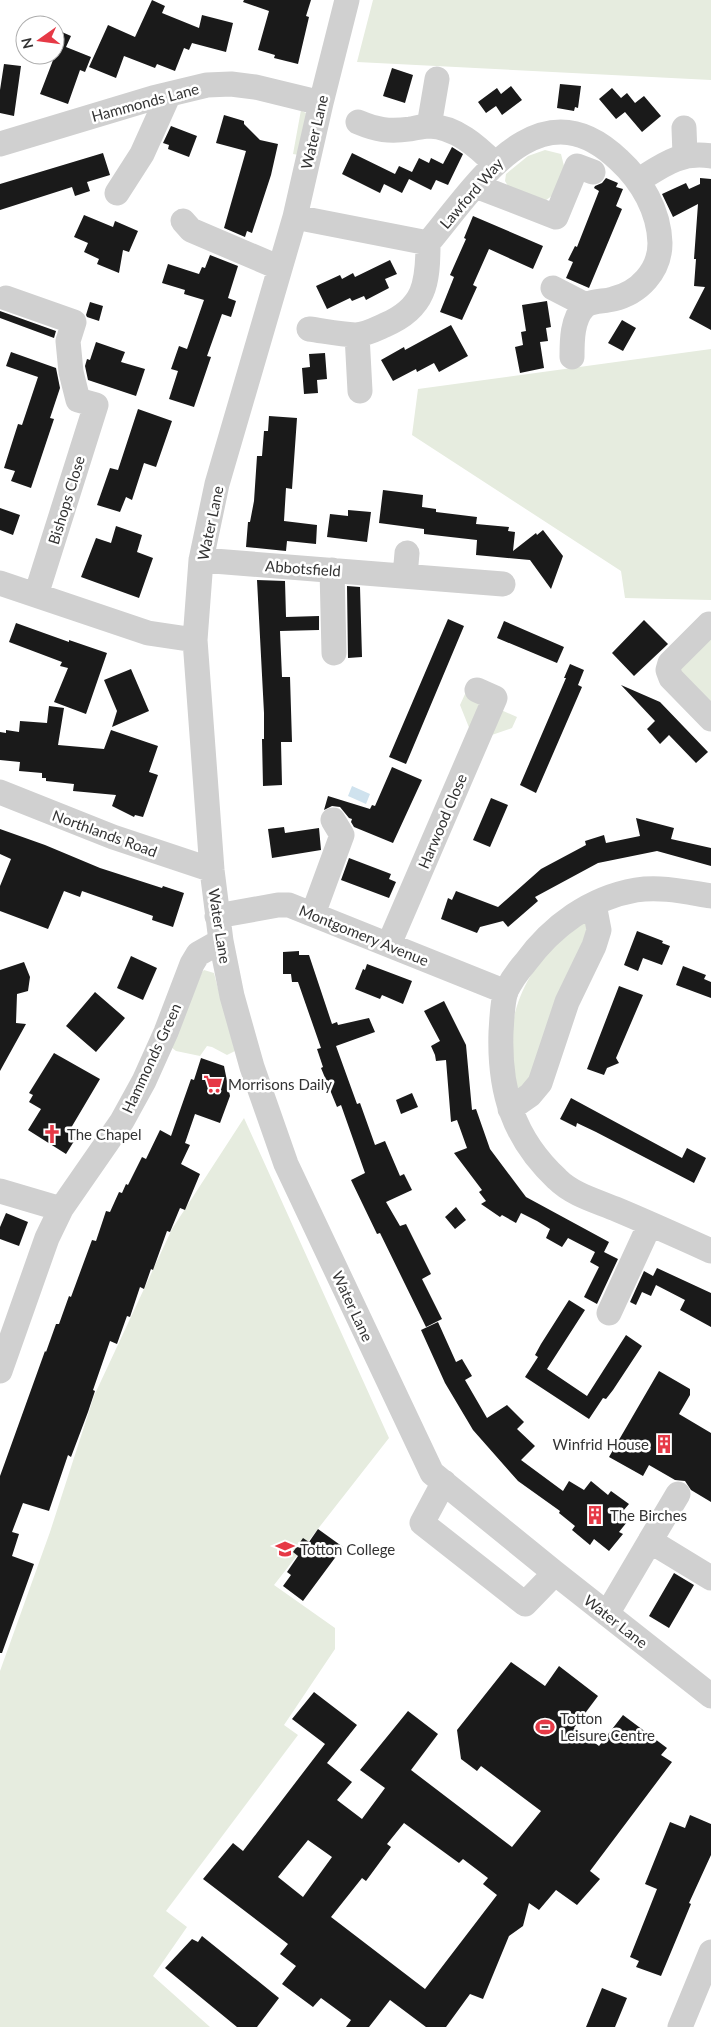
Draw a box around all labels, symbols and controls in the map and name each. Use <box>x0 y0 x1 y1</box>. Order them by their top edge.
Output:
north arrow <box>15 15 65 65</box>
text: N <box>17 36 36 51</box>
street label: Hammonds Lane <box>89 79 201 125</box>
street label: Water Lane <box>297 93 331 171</box>
street label: Lawford Way <box>436 154 507 232</box>
street label: Bishops Close <box>44 453 88 546</box>
street label: Water Lane <box>193 484 227 562</box>
street label: Abbotsfield <box>265 556 341 580</box>
street label: Harwood Close <box>414 771 470 871</box>
street label: Northlands Road <box>50 806 160 860</box>
street label: Water Lane <box>205 887 235 965</box>
street label: Montgomery Avenue <box>297 901 431 969</box>
street label: Hammonds Green <box>118 1000 184 1116</box>
supermarket icon: Morrisons Daily <box>202 1073 224 1095</box>
place label: Morrisons Daily <box>228 1075 332 1093</box>
church icon: The Chapel <box>41 1123 63 1145</box>
place label: The Chapel <box>67 1125 142 1143</box>
street label: Water Lane <box>329 1268 377 1344</box>
building icon: Winfrid House <box>653 1433 675 1455</box>
place label: Winfrid House <box>553 1435 649 1453</box>
building icon: The Birches <box>584 1504 606 1526</box>
place label: The Birches <box>610 1506 687 1524</box>
school or university icon: Totton College <box>274 1538 296 1560</box>
place label: Totton College <box>300 1540 395 1558</box>
street label: Water Lane <box>581 1591 651 1651</box>
place label: Totton Leisure Centre <box>560 1709 655 1744</box>
sports icon: Totton Leisure Centre <box>534 1716 556 1738</box>

